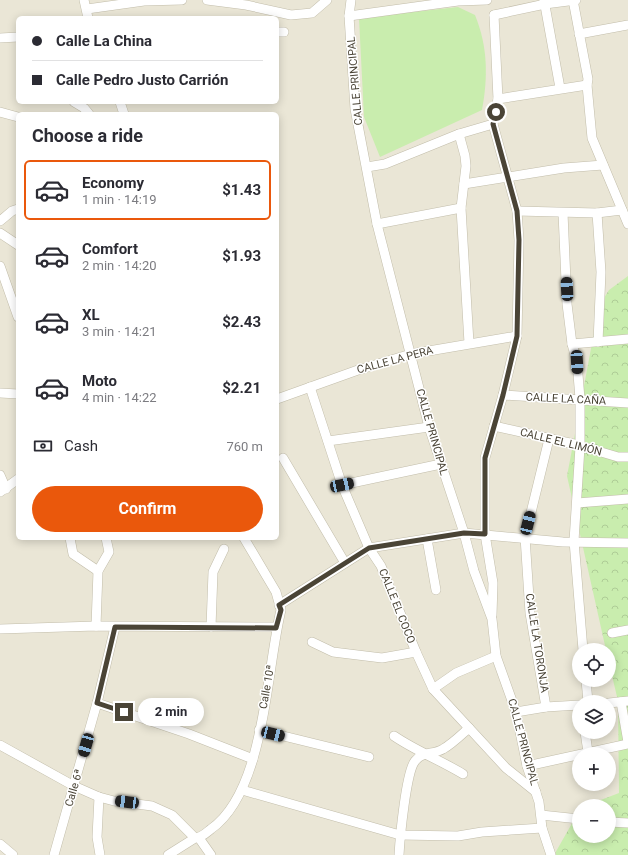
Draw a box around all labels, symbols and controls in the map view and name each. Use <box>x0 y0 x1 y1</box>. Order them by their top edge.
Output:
text: Calle La China <box>56 32 152 50</box>
street label: CALLE PRINCIPAL <box>345 36 365 126</box>
text: Calle Pedro Justo Carrión <box>56 71 228 89</box>
route start <box>487 103 505 121</box>
text: Choose a ride <box>32 125 143 146</box>
icon: car <box>34 172 70 208</box>
text: Economy <box>82 174 144 192</box>
text: $1.43 <box>222 181 261 199</box>
text: 1 min · 14:19 <box>82 192 157 207</box>
icon: car <box>34 238 70 274</box>
text: Comfort <box>82 240 138 258</box>
text: $1.93 <box>222 247 261 265</box>
text: 2 min · 14:20 <box>82 258 157 273</box>
car <box>560 277 574 301</box>
icon: car <box>34 304 70 340</box>
text: XL <box>82 306 100 324</box>
text: $2.43 <box>222 313 261 331</box>
text: 3 min · 14:21 <box>82 324 157 339</box>
street label: CALLE LA PERA <box>356 343 435 376</box>
car <box>570 350 584 374</box>
icon: car <box>34 370 70 406</box>
text: Moto <box>82 372 117 390</box>
text: $2.21 <box>222 379 261 397</box>
street label: CALLE PRINCIPAL <box>413 387 451 477</box>
text: 4 min · 14:22 <box>82 390 157 405</box>
street label: CALLE LA CAÑA <box>525 390 607 408</box>
street label: CALLE EL LIMÓN <box>519 426 603 458</box>
icon: cash <box>32 435 54 457</box>
text: Cash <box>64 437 98 455</box>
text: 760 m <box>226 439 263 454</box>
car <box>329 477 355 493</box>
button: Confirm <box>32 486 263 532</box>
car <box>519 510 537 536</box>
street label: CALLE EL COCO <box>376 567 418 645</box>
street label: CALLE LA TORONJA <box>523 593 551 694</box>
map controls <box>572 643 616 843</box>
button: locate <box>572 643 616 687</box>
street label: Calle 10ª <box>257 664 277 710</box>
button: layers <box>572 695 616 739</box>
street label: CALLE PRINCIPAL <box>505 697 541 787</box>
callout: 2 min <box>138 698 204 726</box>
route end <box>115 703 133 721</box>
text: 2 min <box>155 704 187 719</box>
car <box>260 725 286 743</box>
car <box>77 732 95 758</box>
button: + <box>572 747 616 791</box>
street label: Calle 6ª <box>62 768 86 808</box>
car <box>114 795 140 809</box>
button: − <box>572 799 616 843</box>

